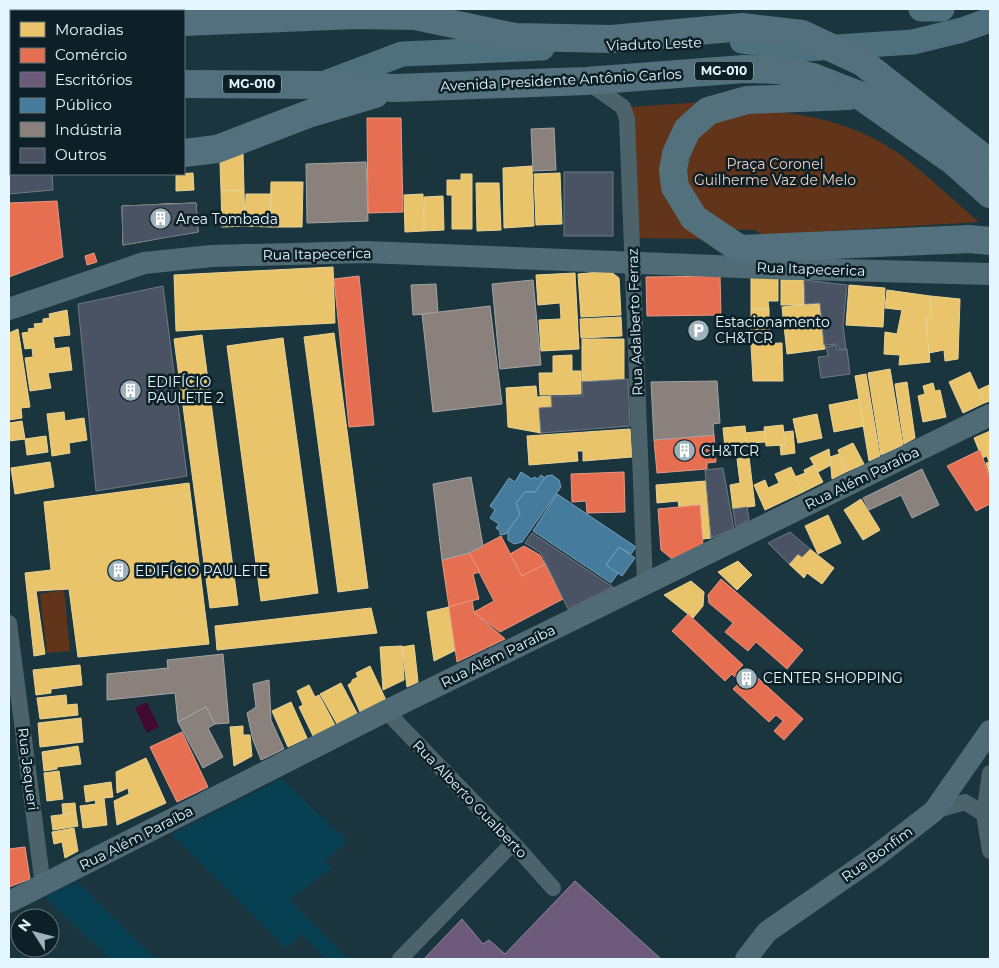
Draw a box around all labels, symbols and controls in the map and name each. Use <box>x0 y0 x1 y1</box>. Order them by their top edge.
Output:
legend <box>10 10 185 175</box>
text: Moradias <box>55 20 123 39</box>
street label: Viaduto Leste <box>606 33 702 55</box>
text: Comércio <box>55 45 127 64</box>
road number: MG-010 <box>695 61 753 80</box>
street label: Avenida Presidente Antônio Carlos <box>440 65 682 95</box>
text: Escritórios <box>55 70 132 89</box>
road number: MG-010 <box>223 74 281 94</box>
text: Público <box>55 95 112 114</box>
text: Indústria <box>55 120 122 139</box>
text: Outros <box>55 145 106 164</box>
park label: Praça Coronel Guilherme Vaz de Melo <box>694 155 856 189</box>
building icon: Area Tombada <box>148 207 172 231</box>
place label: Area Tombada <box>176 210 278 228</box>
street label: Rua Itapecerica <box>262 244 372 264</box>
street label: Rua Adalberto Ferraz <box>623 248 647 396</box>
street label: Rua Itapecerica <box>756 258 866 280</box>
place label: Estacionamento CH&TCR <box>715 313 830 347</box>
parking icon: Estacionamento CH&TCR <box>687 318 711 342</box>
place label: EDIFÍCIO PAULETE 2 <box>147 373 224 407</box>
building icon: EDIFÍCIO PAULETE 2 <box>119 378 143 402</box>
building icon: CH&TCR <box>673 439 697 463</box>
place label: CH&TCR <box>701 442 759 460</box>
street label: Rua Além Paraíba <box>802 442 922 514</box>
building icon: EDIFÍCIO PAULETE <box>107 559 131 583</box>
place label: EDIFÍCIO PAULETE <box>135 562 268 580</box>
street label: Rua Além Paraíba <box>438 620 558 692</box>
building icon: CENTER SHOPPING <box>735 666 759 690</box>
place label: CENTER SHOPPING <box>763 669 903 687</box>
street label: Rua Jequeri <box>14 726 42 812</box>
street label: Rua Alberto Gualberto <box>409 736 531 862</box>
street label: Rua Além Paraíba <box>76 802 196 874</box>
street label: Rua Bonfim <box>838 822 916 886</box>
north arrow <box>10 908 60 958</box>
text: N <box>14 915 35 935</box>

